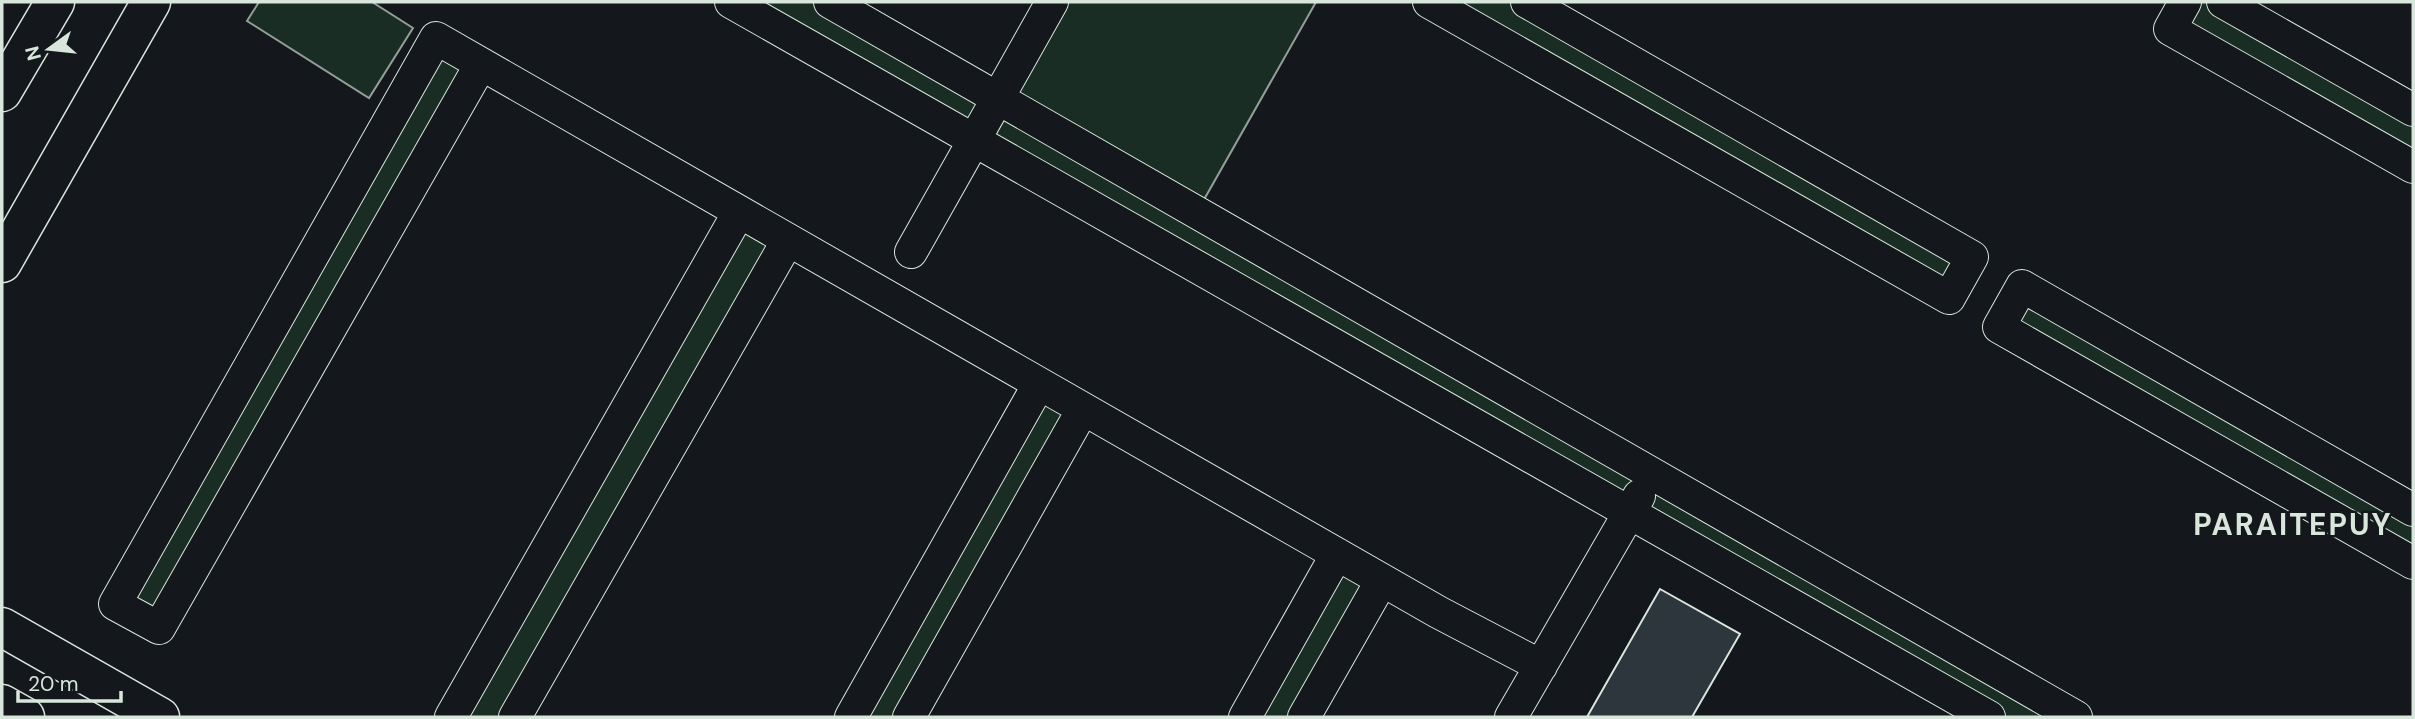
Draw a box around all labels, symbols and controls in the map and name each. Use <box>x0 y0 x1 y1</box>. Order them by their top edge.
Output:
north arrow <box>14 14 84 84</box>
text: N <box>19 43 47 63</box>
district label: PARAITEPUY <box>2193 505 2393 544</box>
scale bar <box>18 660 121 704</box>
text: 20 m <box>28 670 79 698</box>

